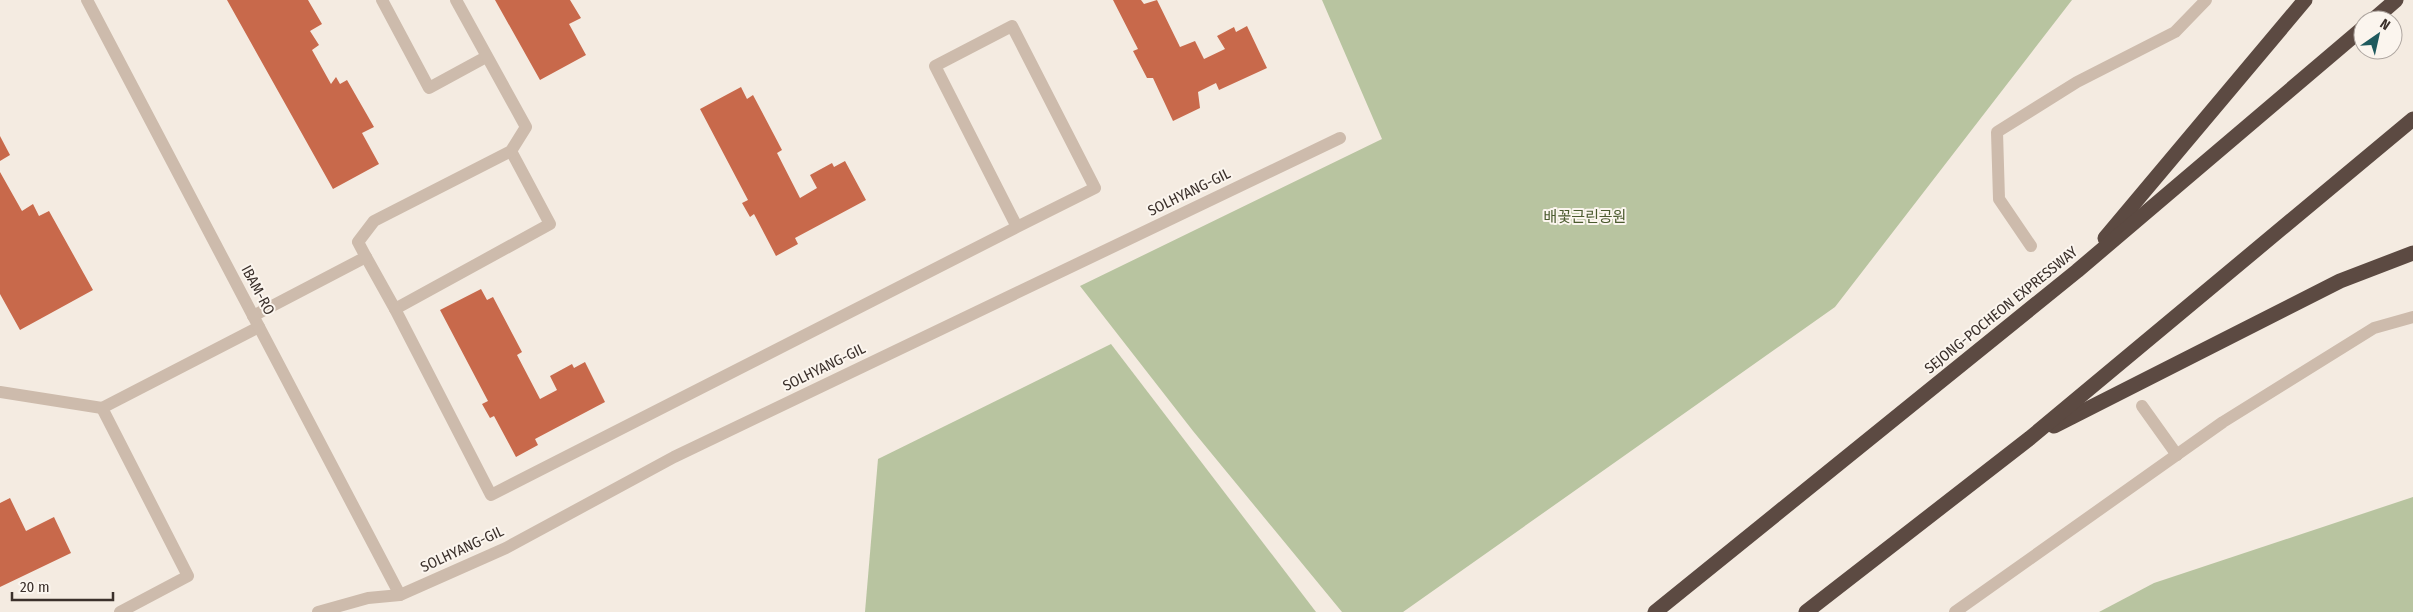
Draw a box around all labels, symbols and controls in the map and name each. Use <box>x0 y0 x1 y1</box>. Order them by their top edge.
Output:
north arrow <box>2353 10 2403 60</box>
text: N <box>2377 15 2393 34</box>
street label: SOLHYANG-GIL <box>1145 164 1234 220</box>
park label: 배꽃근린공원 <box>1544 208 1626 226</box>
street label: SEJONG-POCHEON EXPRESSWAY <box>1921 242 2082 377</box>
street label: IBAM-RO <box>237 262 279 318</box>
street label: SOLHYANG-GIL <box>780 339 869 395</box>
street label: SOLHYANG-GIL <box>418 522 507 576</box>
scale bar <box>12 570 114 602</box>
text: 20 m <box>20 578 50 596</box>

